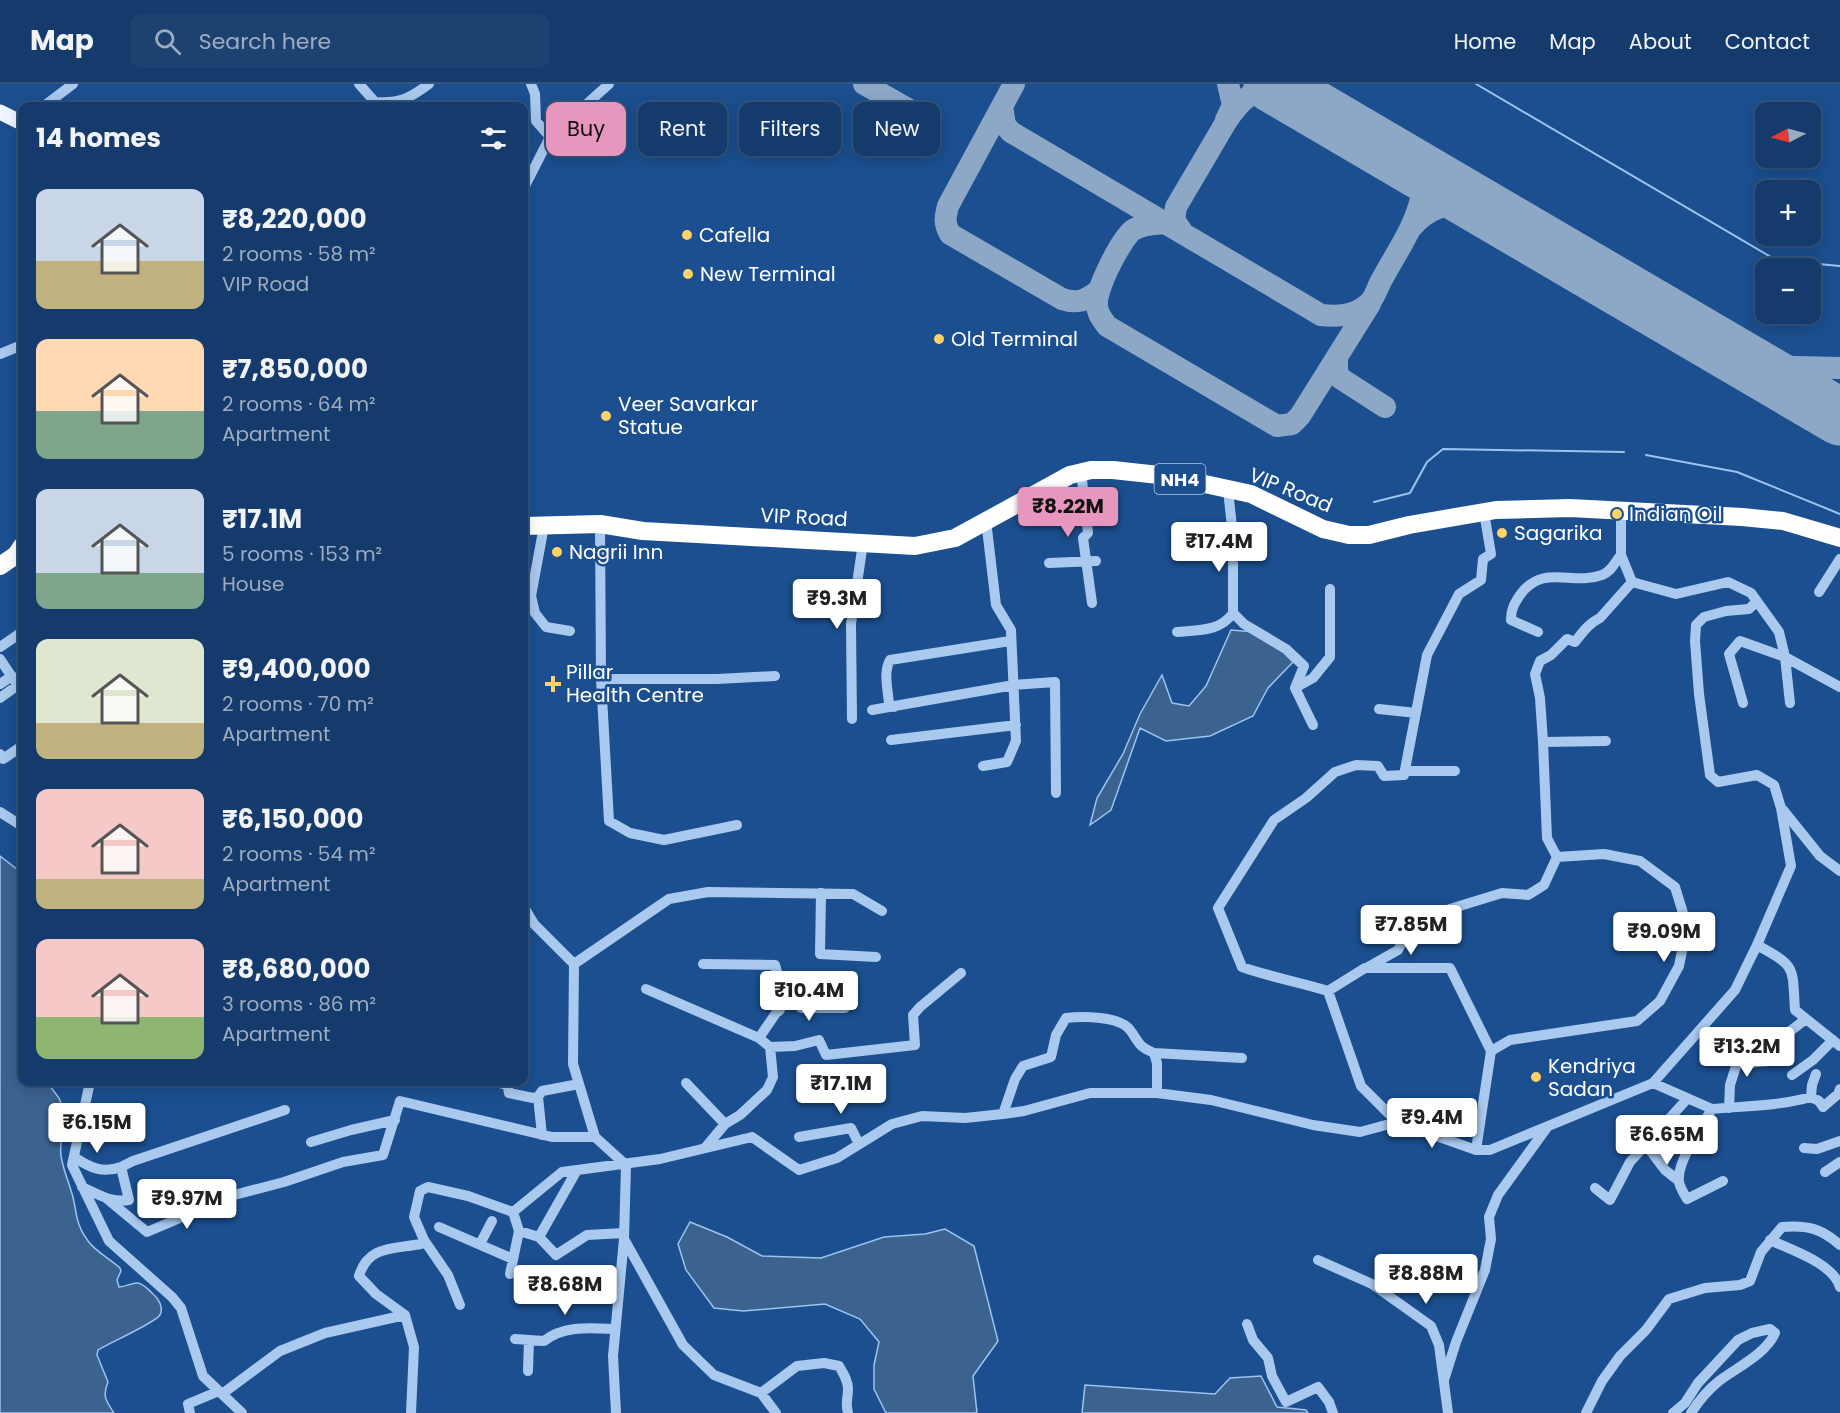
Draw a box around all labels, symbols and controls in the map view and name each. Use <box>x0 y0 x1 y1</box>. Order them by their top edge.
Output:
search box <box>130 14 550 68</box>
text: Map <box>30 21 94 60</box>
icon: search <box>151 25 184 58</box>
text: Search here <box>199 26 331 57</box>
text: Home <box>1454 27 1516 56</box>
text: Map <box>1549 27 1596 56</box>
text: About <box>1629 27 1692 56</box>
text: Contact <box>1725 27 1810 56</box>
chip: Buy <box>546 102 626 156</box>
chip: Rent <box>638 102 727 156</box>
chip: Filters <box>739 102 841 156</box>
chip: New <box>853 102 940 156</box>
north arrow <box>1755 102 1821 168</box>
map controls <box>1755 102 1821 324</box>
text: 14 homes <box>36 120 161 156</box>
icon: filters <box>477 122 510 155</box>
button: + <box>1755 180 1821 246</box>
text: ₹8,220,000 <box>222 201 367 237</box>
icon: home <box>84 213 156 285</box>
place label: Cafella <box>699 221 770 249</box>
marker: Cafella <box>680 228 694 242</box>
text: 2 rooms · 58 m² <box>222 240 376 268</box>
button: − <box>1755 258 1821 324</box>
place label: New Terminal <box>700 260 836 288</box>
marker: New Terminal <box>681 267 695 281</box>
text: VIP Road <box>222 270 309 298</box>
place label: Old Terminal <box>951 325 1078 353</box>
marker: Old Terminal <box>932 332 946 346</box>
text: ₹7,850,000 <box>222 351 368 387</box>
icon: home <box>84 363 156 435</box>
text: 2 rooms · 64 m² <box>222 390 376 418</box>
place label: Veer Savarkar Statue <box>618 390 758 441</box>
marker: Veer Savarkar Statue <box>599 409 613 423</box>
text: Apartment <box>222 420 330 448</box>
street label: VIP Road <box>1245 461 1337 519</box>
road number: NH4 <box>1154 464 1206 494</box>
pin: ₹8.22M <box>1019 487 1117 538</box>
text: ₹8.22M <box>1032 492 1104 520</box>
place label: Indian Oil <box>1629 500 1722 528</box>
text: ₹17.1M <box>222 501 302 537</box>
street label: VIP Road <box>760 501 848 533</box>
marker: Indian Oil <box>1610 507 1624 521</box>
icon: home <box>84 513 156 585</box>
place label: Sagarika <box>1514 519 1603 547</box>
pin: ₹17.4M <box>1170 522 1268 573</box>
marker: Sagarika <box>1495 526 1509 540</box>
text: ₹17.4M <box>1185 527 1253 555</box>
place label: Nagrii Inn <box>569 538 663 566</box>
text: 5 rooms · 153 m² <box>222 540 382 568</box>
marker: Nagrii Inn <box>550 545 564 559</box>
text: House <box>222 570 284 598</box>
pin: ₹9.3M <box>795 579 879 630</box>
text: ₹9.3M <box>807 584 867 612</box>
text: ₹9,400,000 <box>222 651 371 687</box>
place label: Pillar Health Centre <box>566 658 704 709</box>
icon: home <box>84 663 156 735</box>
marker: Pillar Health Centre <box>544 675 562 693</box>
text: 2 rooms · 70 m² <box>222 690 374 718</box>
text: Apartment <box>222 720 330 748</box>
text: ₹6,150,000 <box>222 801 364 837</box>
icon: home <box>84 813 156 885</box>
text: 2 rooms · 54 m² <box>222 840 376 868</box>
text: Apartment <box>222 870 330 898</box>
pin: ₹7.85M <box>1362 905 1460 956</box>
text: ₹7.85M <box>1375 910 1447 938</box>
pin: ₹9.09M <box>1615 912 1713 963</box>
text: ₹9.09M <box>1627 917 1701 945</box>
text: ₹8,680,000 <box>222 951 371 987</box>
icon: home <box>84 963 156 1035</box>
pin: ₹10.4M <box>760 971 858 1022</box>
text: ₹10.4M <box>774 976 844 1004</box>
text: 3 rooms · 86 m² <box>222 990 376 1018</box>
text: Apartment <box>222 1020 330 1048</box>
pin: ₹13.2M <box>1698 1027 1796 1078</box>
text: ₹13.2M <box>1714 1032 1781 1060</box>
place label: Kendriya Sadan <box>1548 1052 1636 1103</box>
pin: ₹17.1M <box>792 1064 890 1115</box>
text: ₹17.1M <box>810 1069 872 1097</box>
marker: Kendriya Sadan <box>1529 1070 1543 1084</box>
pin: ₹9.4M <box>1390 1098 1474 1149</box>
pin: ₹6.15M <box>48 1103 146 1154</box>
text: ₹9.4M <box>1401 1103 1463 1131</box>
text: ₹6.15M <box>62 1108 132 1136</box>
pin: ₹6.65M <box>1618 1115 1716 1166</box>
text: ₹6.65M <box>1630 1120 1704 1148</box>
pin: ₹9.97M <box>138 1179 236 1230</box>
text: ₹9.97M <box>151 1184 223 1212</box>
pin: ₹8.88M <box>1377 1254 1475 1305</box>
text: ₹8.88M <box>1389 1259 1463 1287</box>
pin: ₹8.68M <box>516 1265 614 1316</box>
text: ₹8.68M <box>528 1270 602 1298</box>

